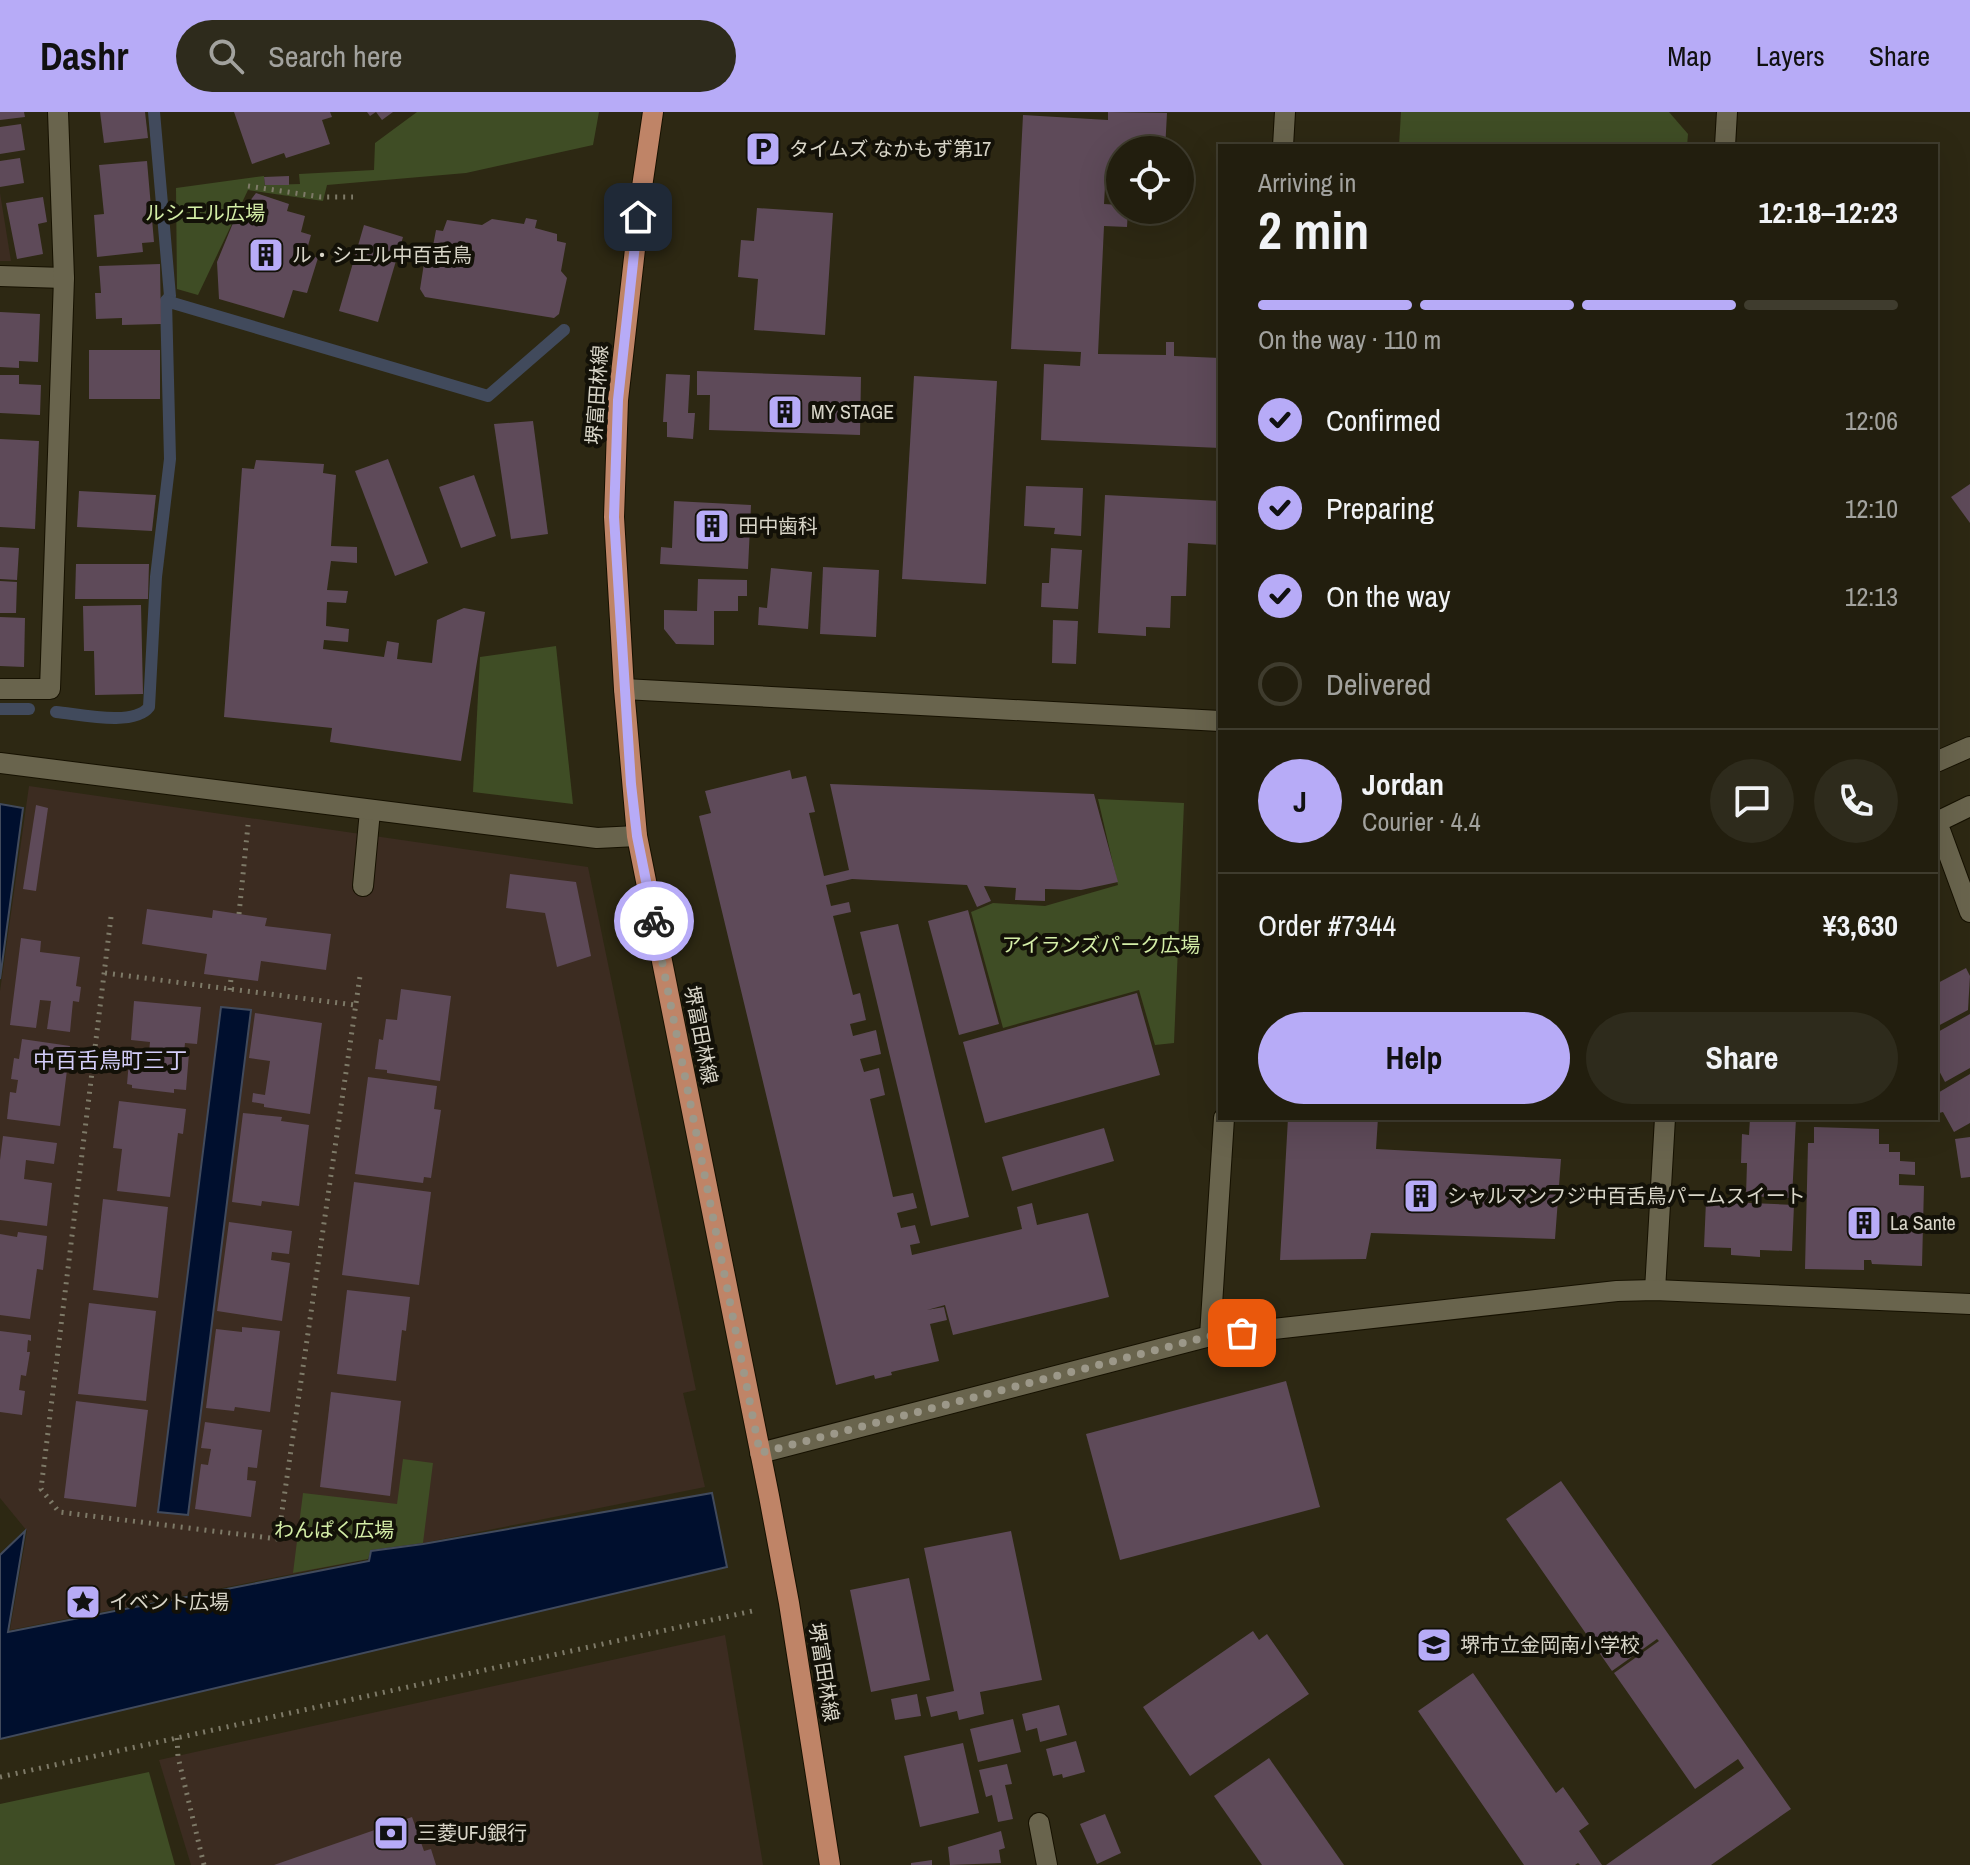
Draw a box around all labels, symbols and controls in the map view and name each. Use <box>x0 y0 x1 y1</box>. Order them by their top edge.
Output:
search box <box>176 20 736 92</box>
text: Dashr <box>40 31 128 82</box>
icon: search <box>204 34 248 78</box>
text: Search here <box>268 36 402 76</box>
text: Map <box>1667 37 1712 75</box>
text: Layers <box>1756 37 1825 75</box>
text: Share <box>1869 37 1930 75</box>
parking icon: タイムズ なかもず第17 <box>744 130 782 168</box>
place label: タイムズ なかもず第17 <box>789 135 991 162</box>
map controls <box>1106 136 1194 224</box>
button: locate <box>1106 136 1194 224</box>
text: Arriving in <box>1258 165 1356 200</box>
pin <box>604 183 672 251</box>
text: 12:18–12:23 <box>1759 192 1898 232</box>
icon: home <box>616 195 660 239</box>
text: 2 min <box>1258 195 1369 265</box>
park label: ルシエル広場 <box>145 199 265 226</box>
building icon: ル・シエル中百舌鳥 <box>247 236 285 274</box>
place label: ル・シエル中百舌鳥 <box>292 241 472 268</box>
text: On the way · 110 m <box>1258 322 1441 357</box>
street label: 堺富田林線 <box>580 344 613 446</box>
building icon: MY STAGE <box>766 393 804 431</box>
place label: MY STAGE <box>811 398 894 425</box>
icon: check <box>1258 398 1302 442</box>
text: Confirmed <box>1326 400 1441 440</box>
text: 12:06 <box>1845 403 1898 438</box>
icon: check <box>1258 486 1302 530</box>
text: Preparing <box>1326 488 1434 528</box>
text: 12:10 <box>1845 491 1898 526</box>
building icon: 田中歯科 <box>693 507 731 545</box>
place label: 田中歯科 <box>738 512 818 539</box>
icon: check <box>1258 574 1302 618</box>
text: On the way <box>1326 576 1450 616</box>
text: 12:13 <box>1845 579 1898 614</box>
text: Delivered <box>1326 664 1431 704</box>
button: chat <box>1710 759 1794 843</box>
button: phone <box>1814 759 1898 843</box>
text: Jordan <box>1362 764 1444 804</box>
text: J <box>1293 781 1307 821</box>
text: Courier · 4.4 <box>1362 804 1481 839</box>
courier <box>614 881 694 961</box>
icon: bike <box>632 899 676 943</box>
text: Order #7344 <box>1258 905 1396 945</box>
text: ¥3,630 <box>1823 905 1898 945</box>
park label: アイランズパーク広場 <box>1002 931 1200 958</box>
street label: 堺富田林線 <box>679 983 724 1087</box>
button: Help <box>1258 1012 1570 1104</box>
button: Share <box>1586 1012 1898 1104</box>
district label: 中百舌鳥町三丁 <box>33 1045 187 1075</box>
building icon: シャルマンフジ中百舌鳥パームスイート <box>1402 1177 1440 1215</box>
place label: シャルマンフジ中百舌鳥パームスイート <box>1447 1182 1806 1209</box>
building icon: La Sante <box>1845 1204 1883 1242</box>
place label: La Sante <box>1890 1209 1956 1236</box>
pin <box>1208 1299 1276 1367</box>
icon: bag <box>1220 1311 1264 1355</box>
park label: わんぱく広場 <box>274 1516 394 1543</box>
place icon: イベント広場 <box>64 1583 102 1621</box>
place label: イベント広場 <box>109 1588 229 1615</box>
street label: 堺富田林線 <box>803 1620 846 1723</box>
school or university icon: 堺市立金岡南小学校 <box>1415 1626 1453 1664</box>
place label: 堺市立金岡南小学校 <box>1460 1631 1640 1658</box>
bank icon: 三菱UFJ銀行 <box>372 1814 410 1852</box>
place label: 三菱UFJ銀行 <box>417 1819 527 1846</box>

